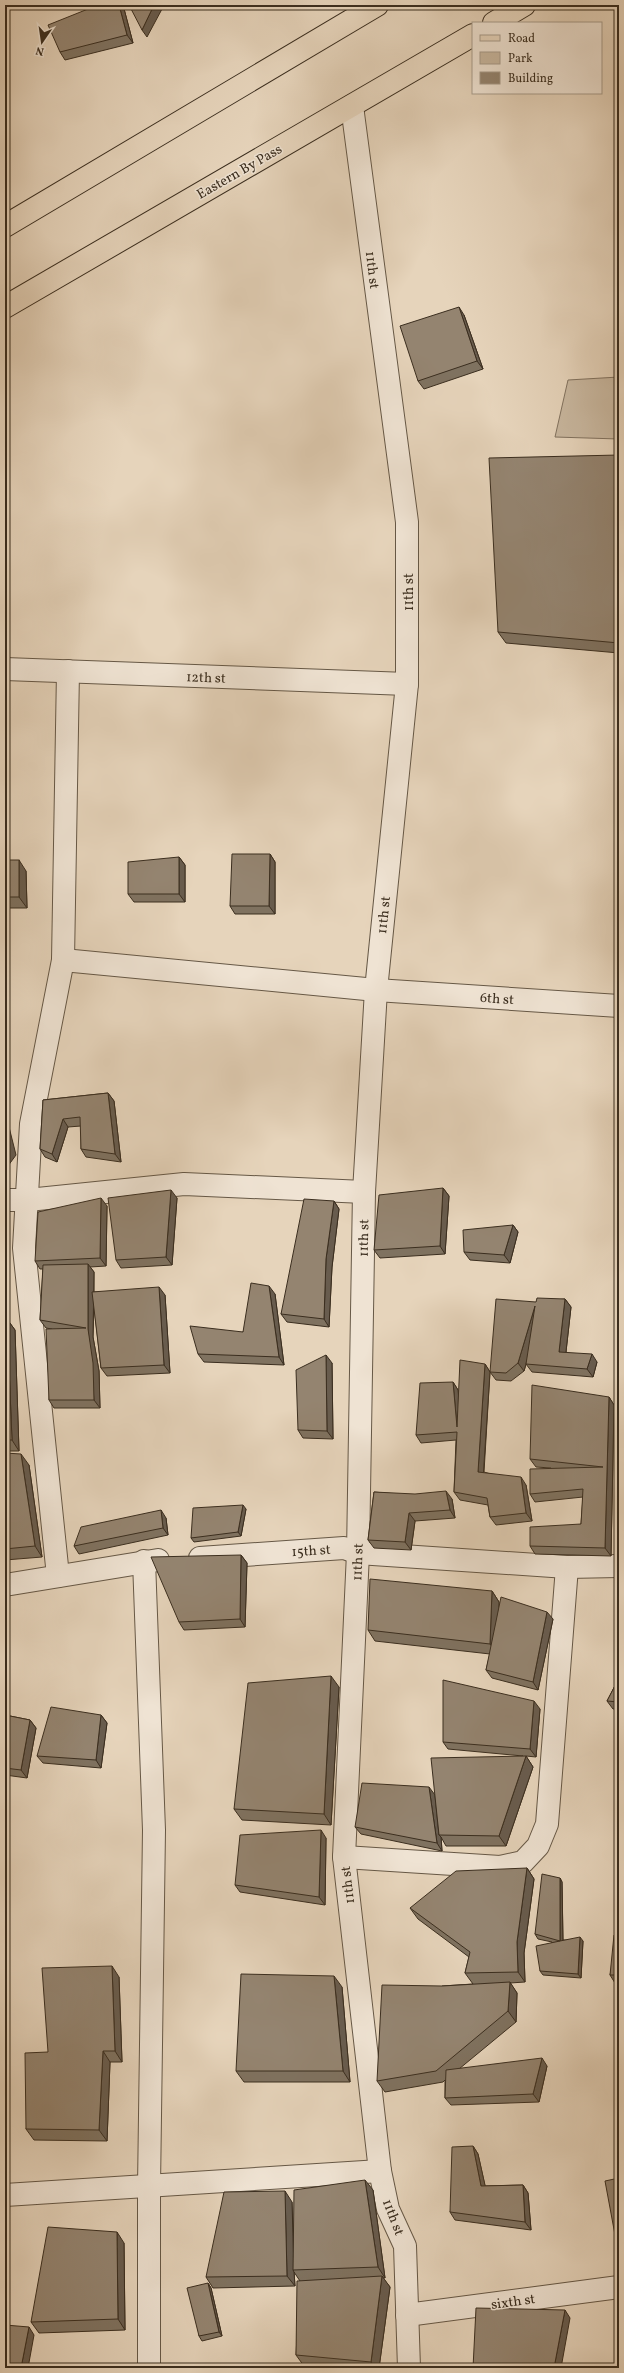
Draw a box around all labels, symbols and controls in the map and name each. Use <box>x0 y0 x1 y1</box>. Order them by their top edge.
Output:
north arrow <box>22 22 62 62</box>
legend <box>472 22 602 94</box>
text: Road <box>508 31 535 47</box>
text: N <box>35 42 46 58</box>
text: Park <box>508 51 533 67</box>
text: Building <box>508 71 553 87</box>
street label: Eastern By Pass <box>194 140 286 204</box>
street label: 11th st <box>360 250 383 290</box>
street label: 11th st <box>400 573 419 611</box>
street label: 12th st <box>186 668 226 689</box>
street label: 11th st <box>373 895 396 935</box>
street label: 6th st <box>479 989 515 1010</box>
street label: 11th st <box>355 1219 374 1257</box>
street label: 15th st <box>291 1541 331 1562</box>
street label: 11th st <box>348 1543 369 1581</box>
street label: 11th st <box>337 1865 360 1905</box>
street label: 11th st <box>377 2196 408 2239</box>
street label: sixth st <box>490 2290 537 2315</box>

